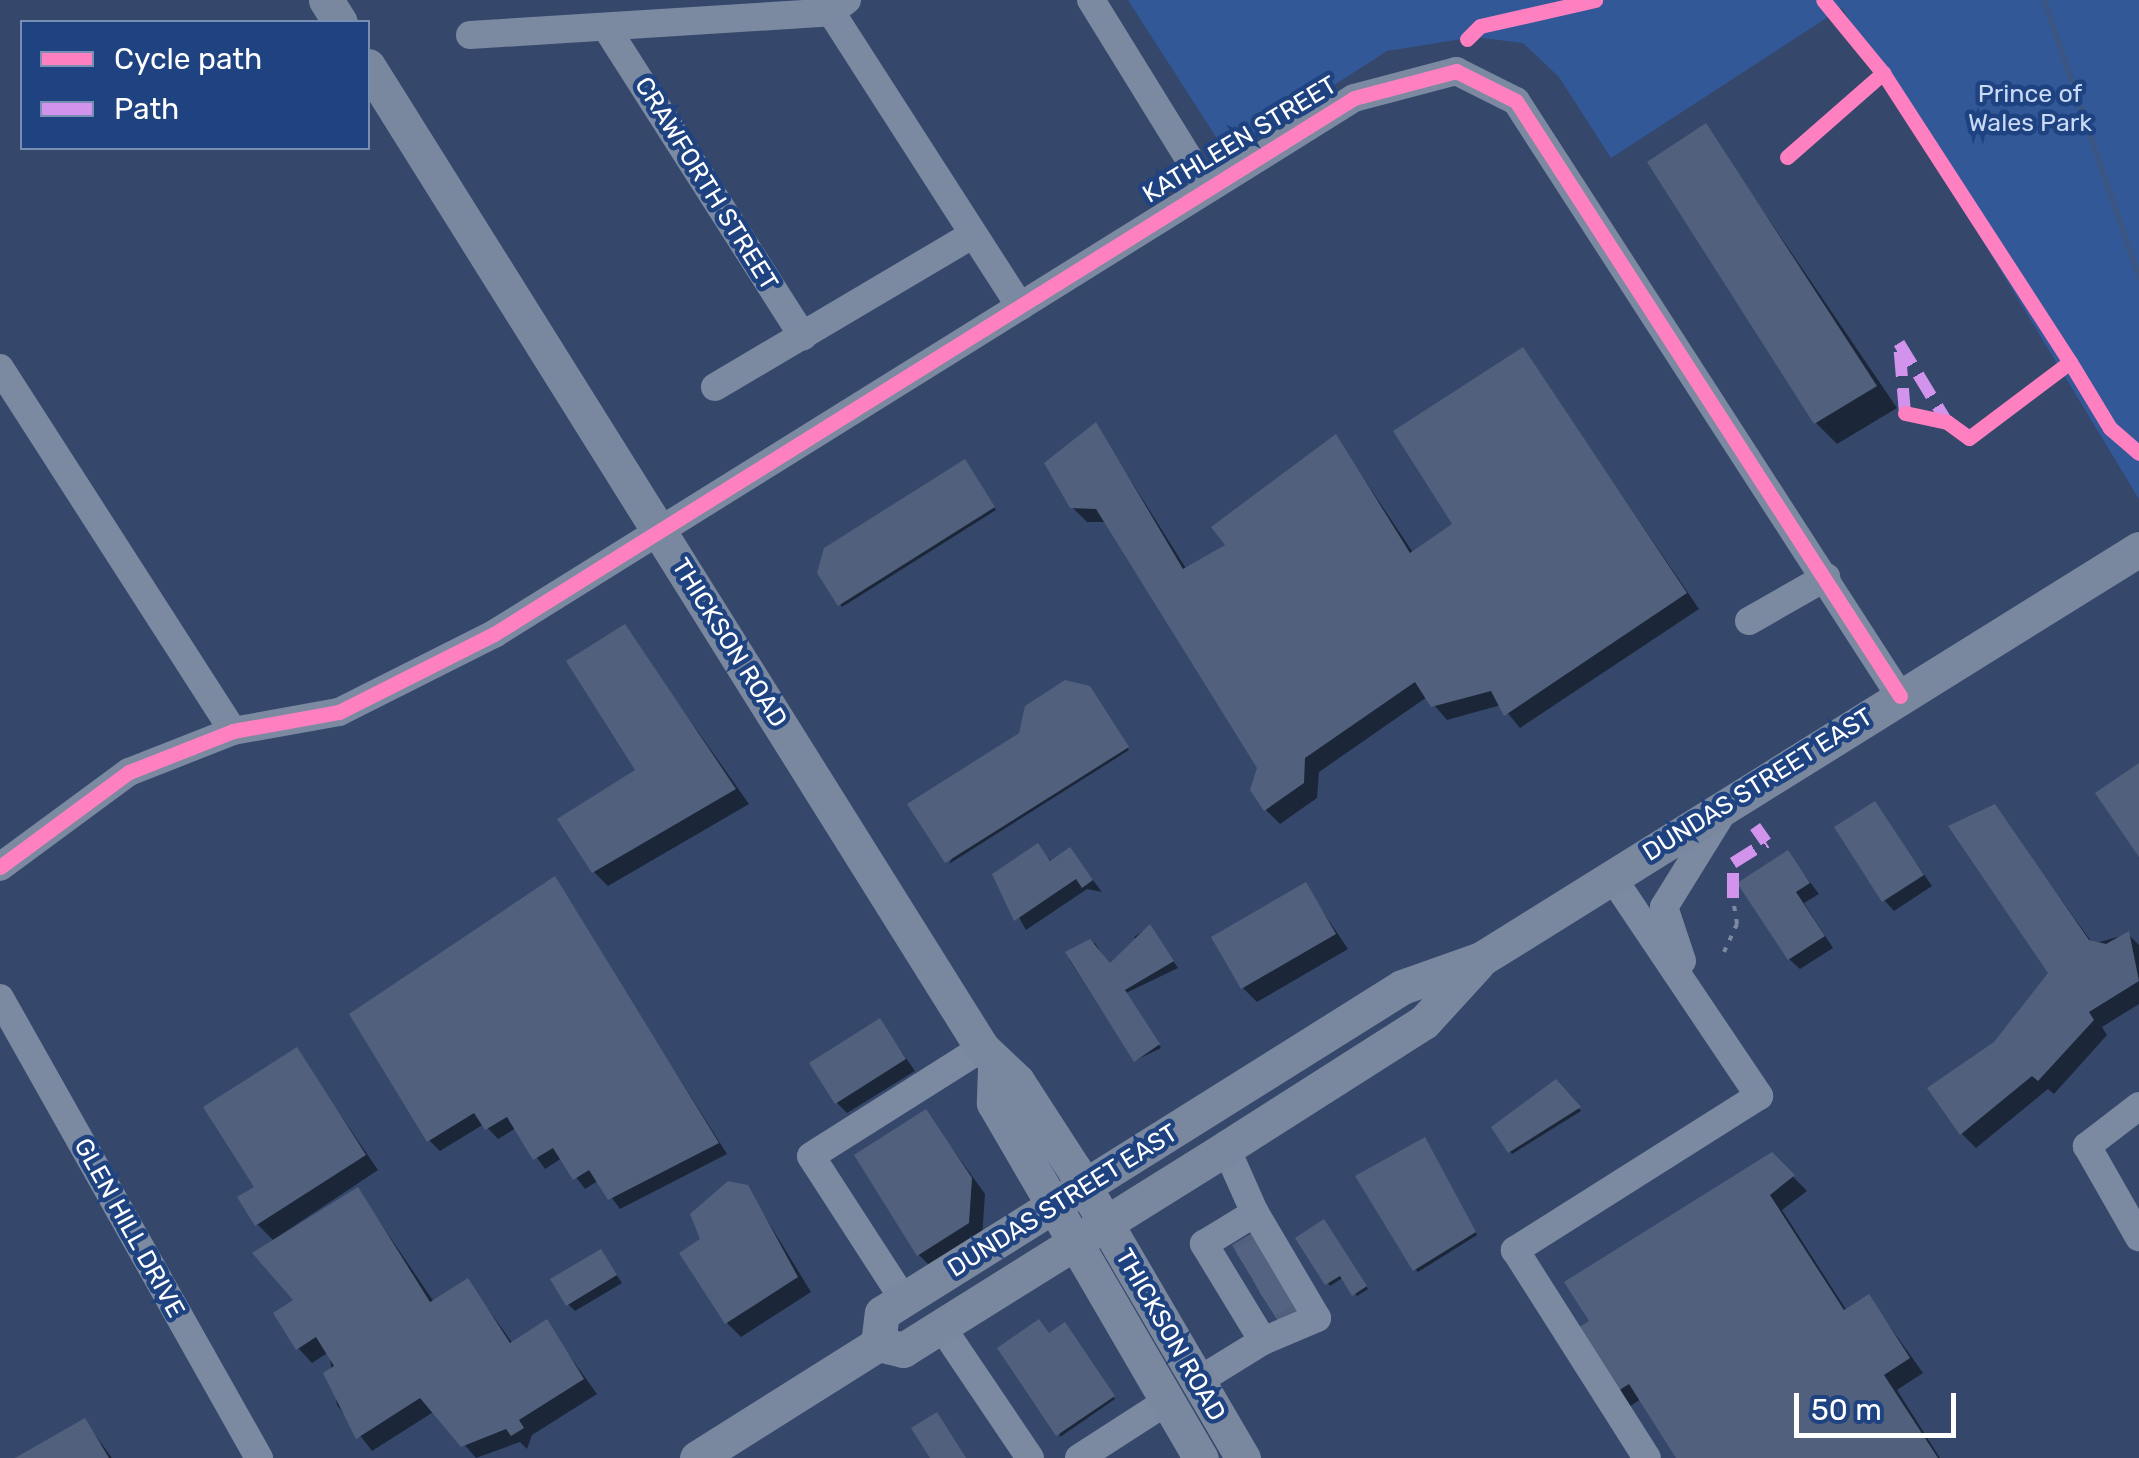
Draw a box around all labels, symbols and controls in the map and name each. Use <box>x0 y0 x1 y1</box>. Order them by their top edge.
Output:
legend <box>20 20 370 150</box>
text: Cycle path <box>114 41 262 77</box>
street label: KATHLEEN STREET <box>1138 70 1342 210</box>
street label: CRAWFORTH STREET <box>628 72 784 296</box>
park label: Prince of Wales Park <box>1968 80 2092 139</box>
text: Path <box>114 91 179 127</box>
street label: THICKSON ROAD <box>665 553 793 733</box>
street label: DUNDAS STREET EAST <box>1637 702 1879 868</box>
street label: DUNDAS STREET EAST <box>942 1118 1184 1284</box>
street label: GLEN HILL DRIVE <box>67 1133 191 1323</box>
street label: THICKSON ROAD <box>1109 1244 1231 1426</box>
scale bar <box>1799 1373 1962 1435</box>
text: 50 m <box>1811 1392 1882 1428</box>

